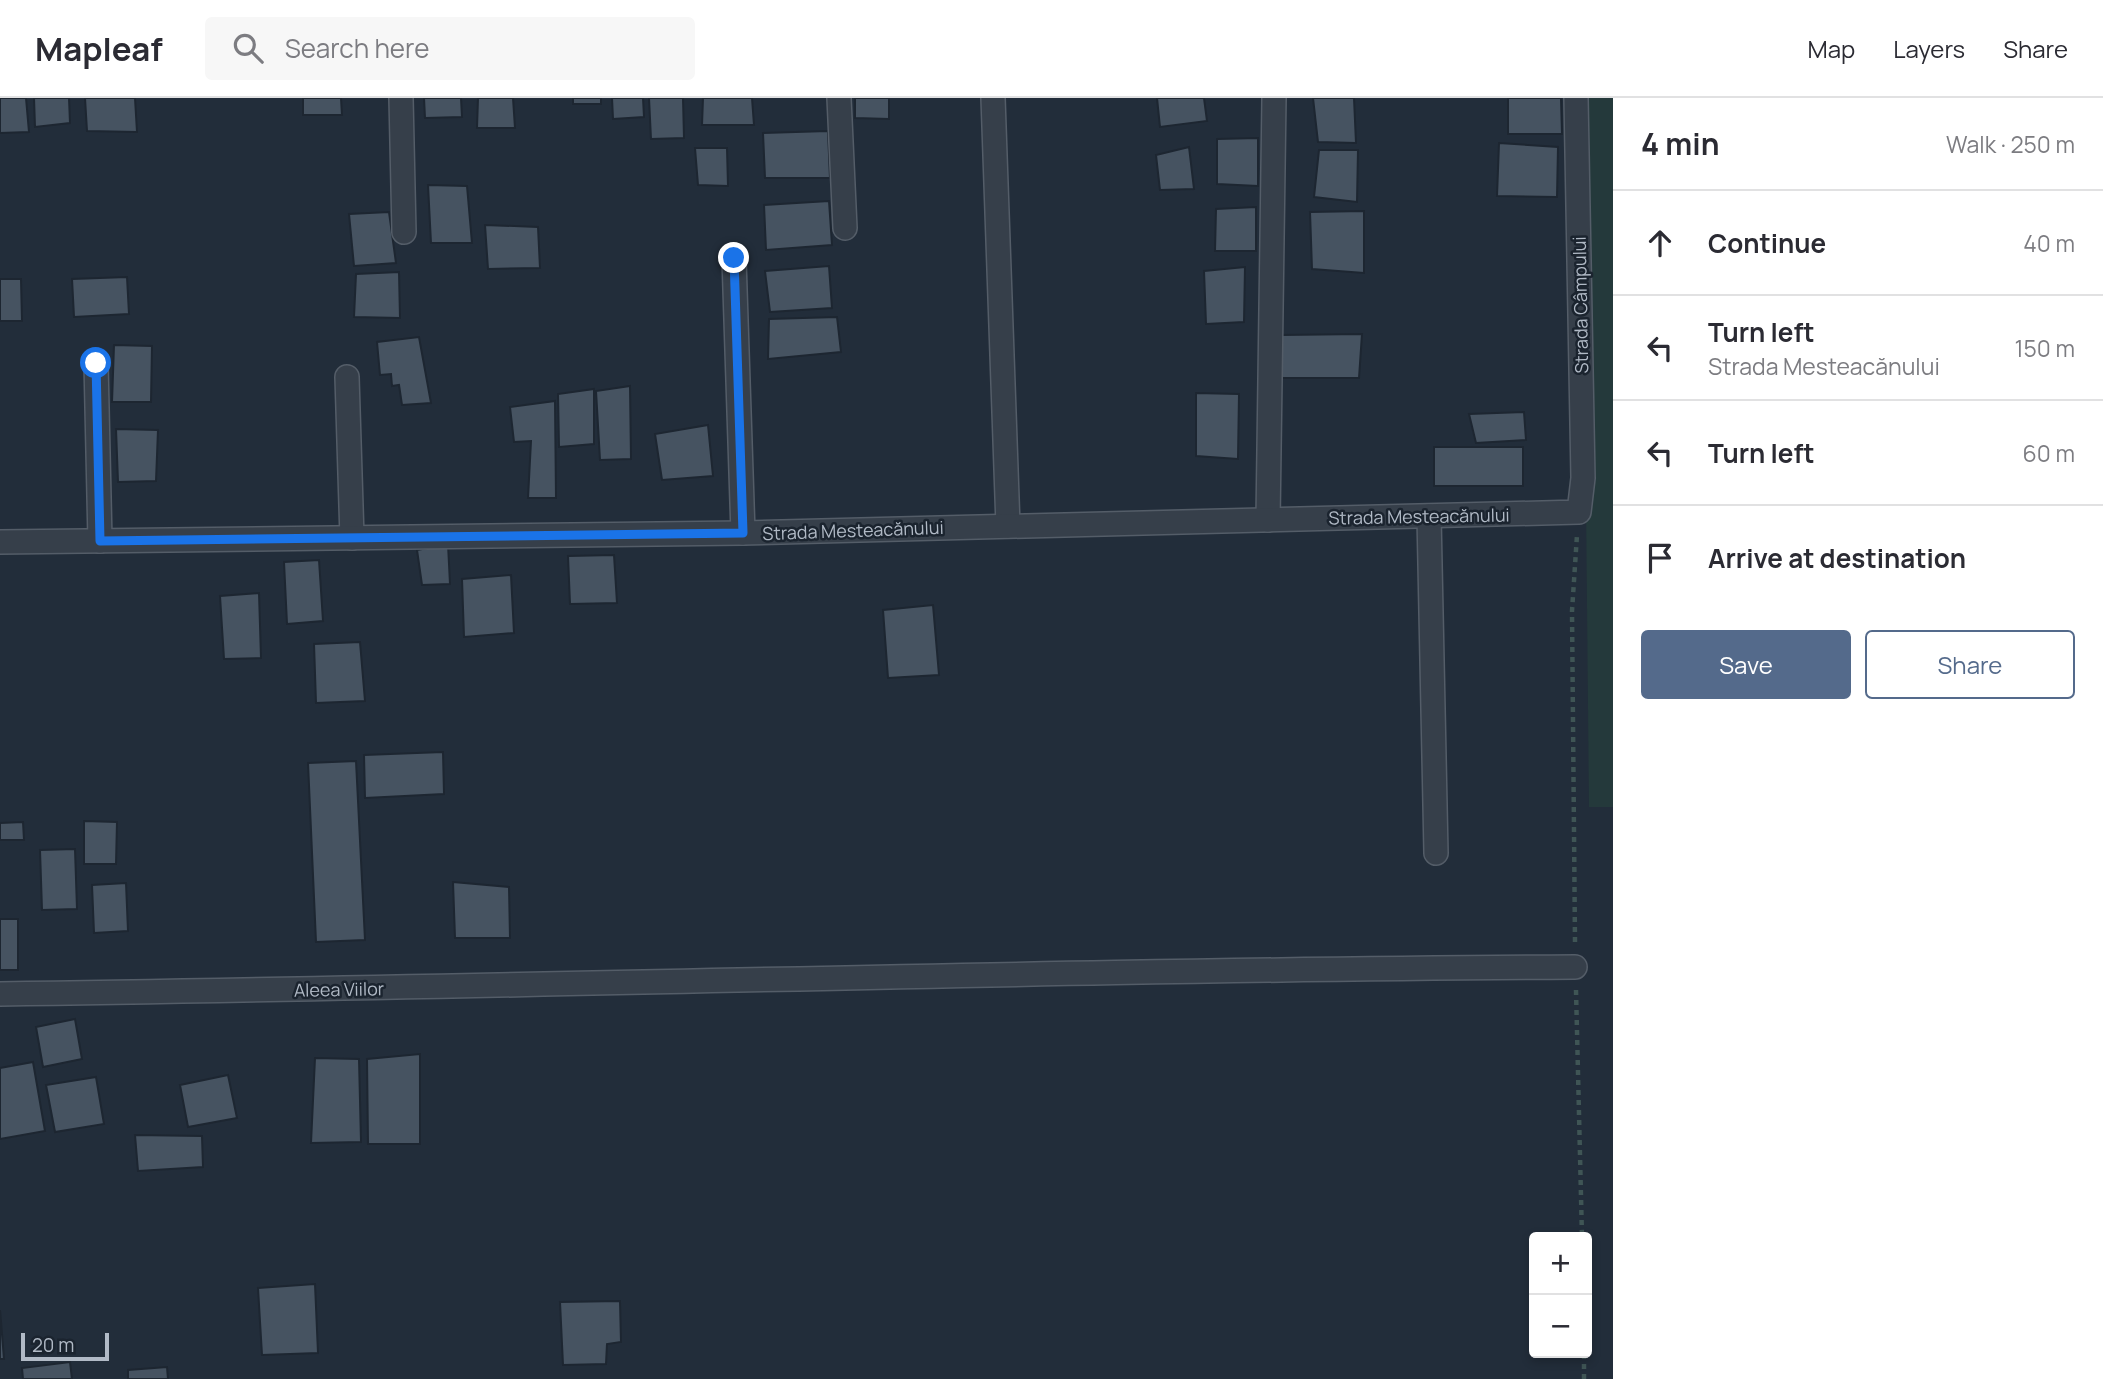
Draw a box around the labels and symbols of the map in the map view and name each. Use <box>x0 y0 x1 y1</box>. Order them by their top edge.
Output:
street label: Strada Câmpului <box>1567 236 1593 374</box>
route end <box>718 242 749 273</box>
route start <box>80 347 111 378</box>
street label: Strada Mesteacănului <box>1328 502 1510 530</box>
street label: Strada Mesteacănului <box>762 515 944 545</box>
street label: Aleea Viilor <box>294 976 385 1002</box>
scale bar <box>21 1330 108 1362</box>

